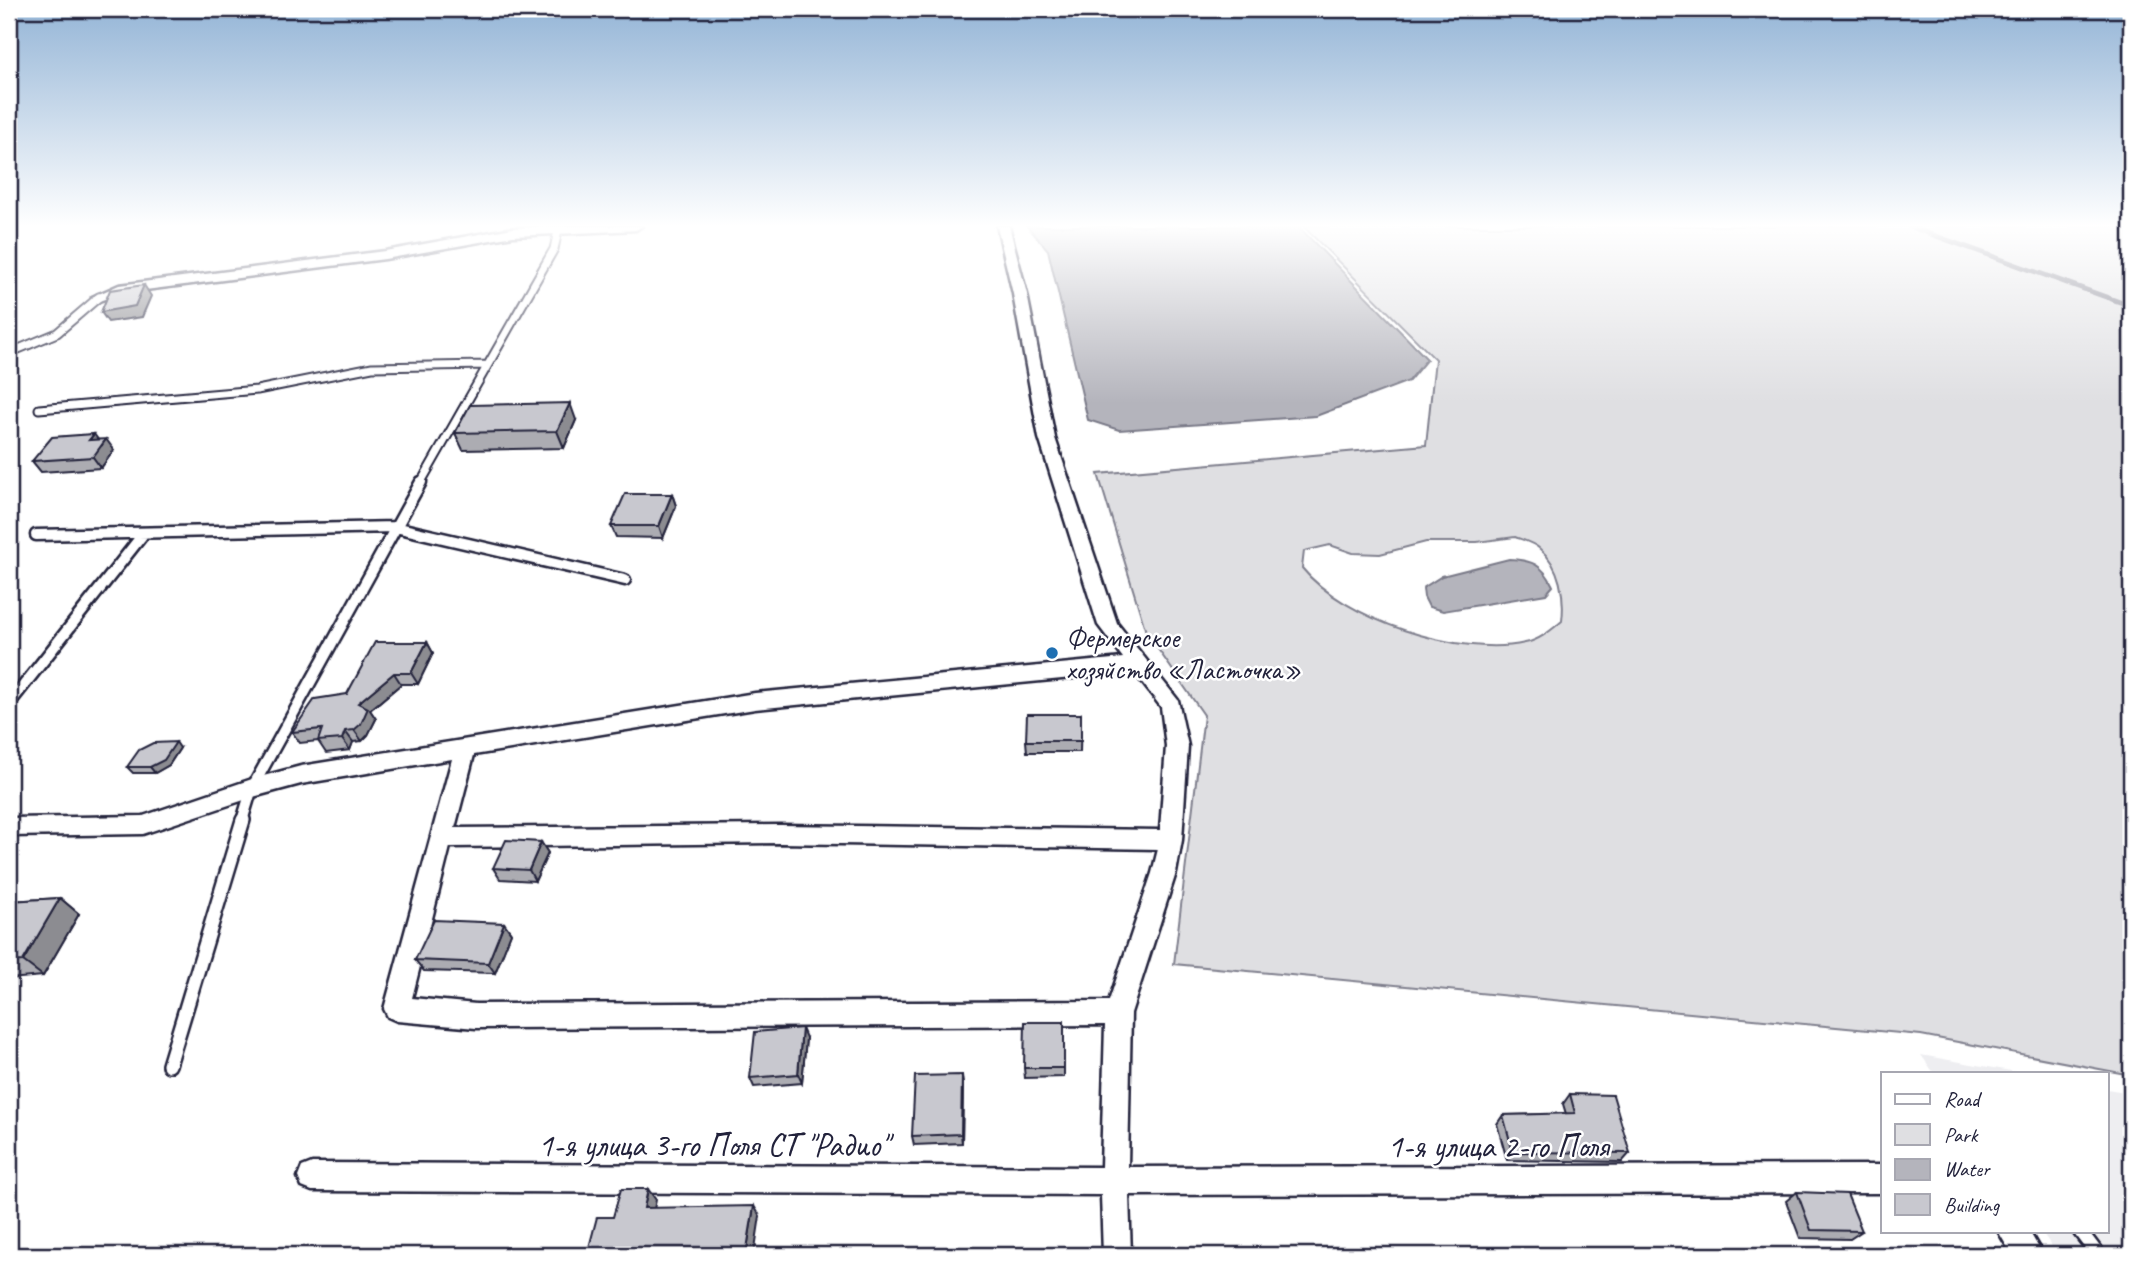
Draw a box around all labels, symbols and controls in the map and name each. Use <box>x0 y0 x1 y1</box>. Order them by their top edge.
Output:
place label: Фермерское хозяйство «Ласточка» <box>1066 620 1301 687</box>
marker: Фермерское хозяйство «Ласточка» <box>1044 645 1060 661</box>
legend <box>1881 1072 2108 1232</box>
text: Road <box>1944 1086 1983 1112</box>
text: Park <box>1944 1122 1979 1148</box>
street label: 1-я улица 3-го Поля СТ "Радио" <box>538 1124 894 1166</box>
street label: 1-я улица 2-го Поля <box>1387 1125 1611 1167</box>
text: Water <box>1944 1156 1991 1182</box>
text: Building <box>1944 1192 2001 1218</box>

